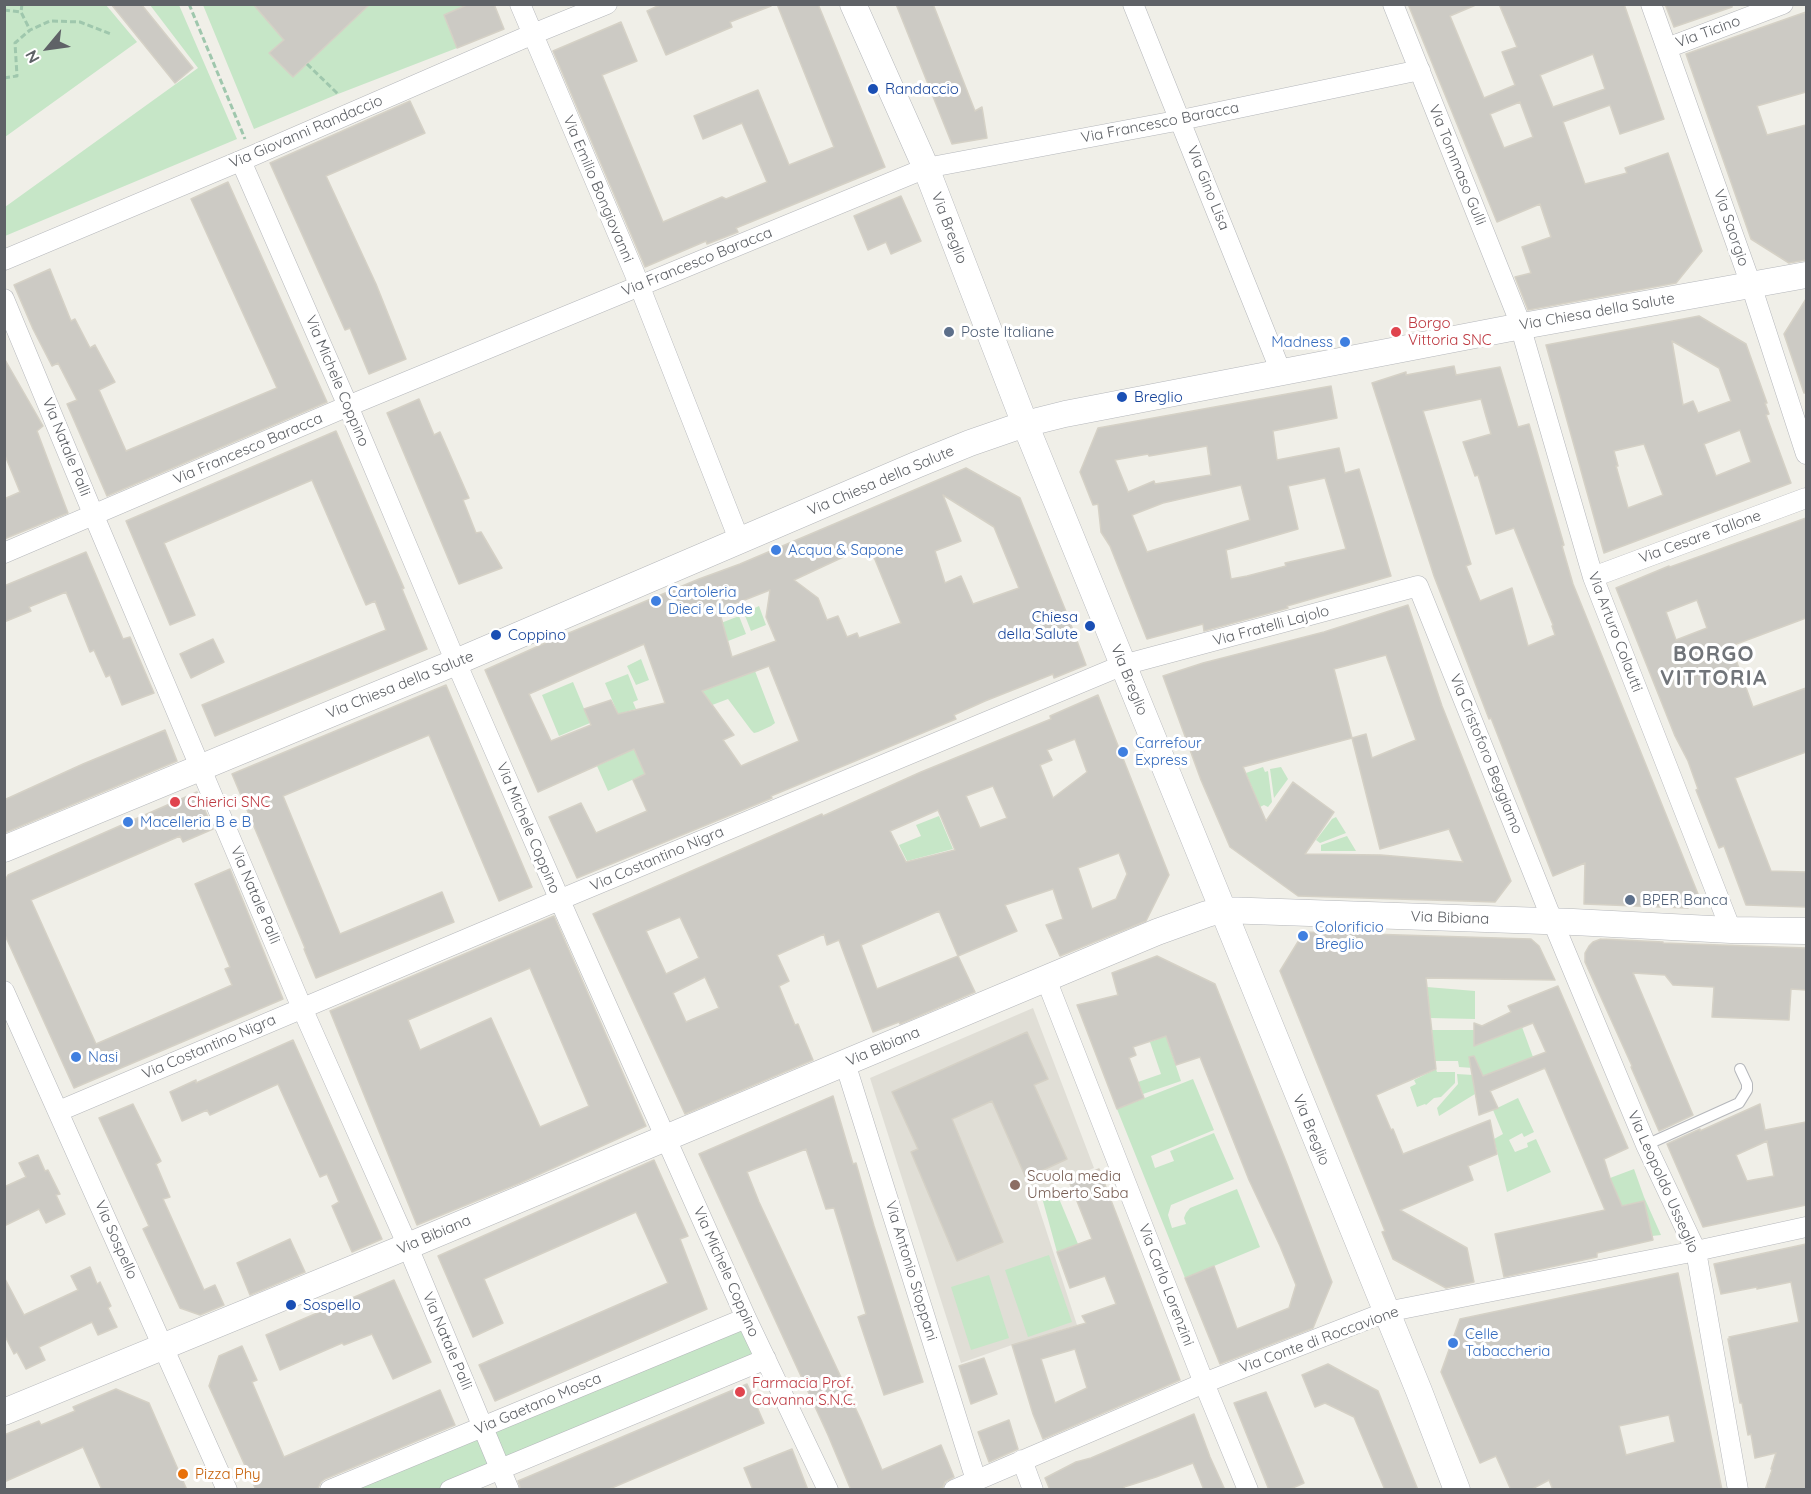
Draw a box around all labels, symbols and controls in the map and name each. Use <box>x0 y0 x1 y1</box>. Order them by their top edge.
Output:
street label: Via Ticino <box>1673 12 1743 52</box>
north arrow <box>18 18 78 78</box>
text: N <box>21 47 44 67</box>
place label: Randaccio <box>885 80 959 98</box>
marker: Randaccio <box>866 82 880 96</box>
street label: Via Giovanni Randaccio <box>227 92 385 172</box>
street label: Via Francesco Baracca <box>1080 99 1240 147</box>
street label: Via Tommaso Gulli <box>1425 102 1489 228</box>
street label: Via Emilio Bongiovanni <box>559 113 637 265</box>
street label: Via Gino Lisa <box>1183 143 1233 233</box>
street label: Via Saorgio <box>1709 187 1753 269</box>
street label: Via Breglio <box>927 190 971 266</box>
street label: Via Francesco Baracca <box>619 224 775 300</box>
street label: Via Chiesa della Salute <box>1518 289 1676 335</box>
street label: Via Michele Coppino <box>301 313 373 449</box>
place label: Borgo Vittoria SNC <box>1408 314 1492 349</box>
place label: Poste Italiane <box>961 323 1054 341</box>
marker: Poste Italiane <box>942 325 956 339</box>
marker: Borgo Vittoria SNC <box>1389 325 1403 339</box>
place label: Madness <box>1271 333 1333 351</box>
marker: Madness <box>1338 335 1352 349</box>
place label: Breglio <box>1134 388 1183 406</box>
marker: Breglio <box>1115 390 1129 404</box>
street label: Via Natale Palli <box>38 395 94 499</box>
street label: Via Francesco Baracca <box>171 409 325 489</box>
street label: Via Chiesa della Salute <box>805 442 957 520</box>
street label: Via Cesare Tallone <box>1637 507 1763 567</box>
place label: Acqua & Sapone <box>788 541 903 559</box>
marker: Acqua & Sapone <box>769 543 783 557</box>
street label: Via Arturo Colautti <box>1584 569 1646 695</box>
place label: Cartoleria Dieci e Lode <box>668 583 753 618</box>
marker: Cartoleria Dieci e Lode <box>649 594 663 608</box>
street label: Via Fratelli Lajolo <box>1211 602 1331 650</box>
place label: Chiesa della Salute <box>997 608 1078 643</box>
marker: Chiesa della Salute <box>1083 619 1097 633</box>
place label: Coppino <box>508 626 566 644</box>
marker: Coppino <box>489 628 503 642</box>
street label: Via Breglio <box>1107 642 1151 718</box>
district label: BORGO VITTORIA <box>1660 642 1768 692</box>
street label: Via Chiesa della Salute <box>324 647 476 723</box>
street label: Via Cristoforo Beggiamo <box>1446 672 1526 836</box>
place label: Carrefour Express <box>1135 734 1202 769</box>
marker: Carrefour Express <box>1116 745 1130 759</box>
street label: Via Michele Coppino <box>492 760 564 896</box>
place label: Chierici SNC <box>187 793 270 811</box>
marker: Chierici SNC <box>168 795 182 809</box>
place label: Macelleria B e B <box>140 813 251 831</box>
marker: Macelleria B e B <box>121 815 135 829</box>
street label: Via Costantino Nigra <box>587 823 727 895</box>
street label: Via Natale Palli <box>226 843 284 947</box>
place label: BPER Banca <box>1642 891 1728 909</box>
marker: BPER Banca <box>1623 893 1637 907</box>
street label: Via Bibiana <box>1410 908 1490 928</box>
place label: Colorificio Breglio <box>1315 918 1384 953</box>
marker: Colorificio Breglio <box>1296 929 1310 943</box>
street label: Via Costantino Nigra <box>139 1011 279 1083</box>
street label: Via Bibiana <box>843 1023 923 1071</box>
place label: Nasi <box>88 1048 118 1066</box>
marker: Nasi <box>69 1050 83 1064</box>
street label: Via Breglio <box>1289 1092 1333 1168</box>
street label: Via Leopoldo Usseglio <box>1623 1108 1703 1256</box>
place label: Scuola media Umberto Saba <box>1027 1167 1129 1202</box>
marker: Scuola media Umberto Saba <box>1008 1178 1022 1192</box>
street label: Via Sospello <box>91 1198 141 1282</box>
street label: Via Antonio Stoppani <box>881 1199 941 1343</box>
street label: Via Michele Coppino <box>689 1204 763 1340</box>
street label: Via Bibiana <box>394 1211 474 1259</box>
street label: Via Carlo Lorenzini <box>1134 1221 1198 1349</box>
street label: Via Natale Palli <box>418 1289 476 1393</box>
place label: Sospello <box>303 1296 361 1314</box>
marker: Sospello <box>284 1298 298 1312</box>
street label: Via Conte di Roccavione <box>1237 1303 1401 1377</box>
place label: Celle Tabaccheria <box>1465 1325 1550 1360</box>
marker: Celle Tabaccheria <box>1446 1336 1460 1350</box>
street label: Via Gaetano Mosca <box>472 1369 604 1439</box>
place label: Farmacia Prof. Cavanna S.N.C. <box>752 1374 856 1409</box>
marker: Farmacia Prof. Cavanna S.N.C. <box>733 1385 747 1399</box>
place label: Pizza Phy <box>195 1465 261 1483</box>
marker: Pizza Phy <box>176 1467 190 1481</box>

